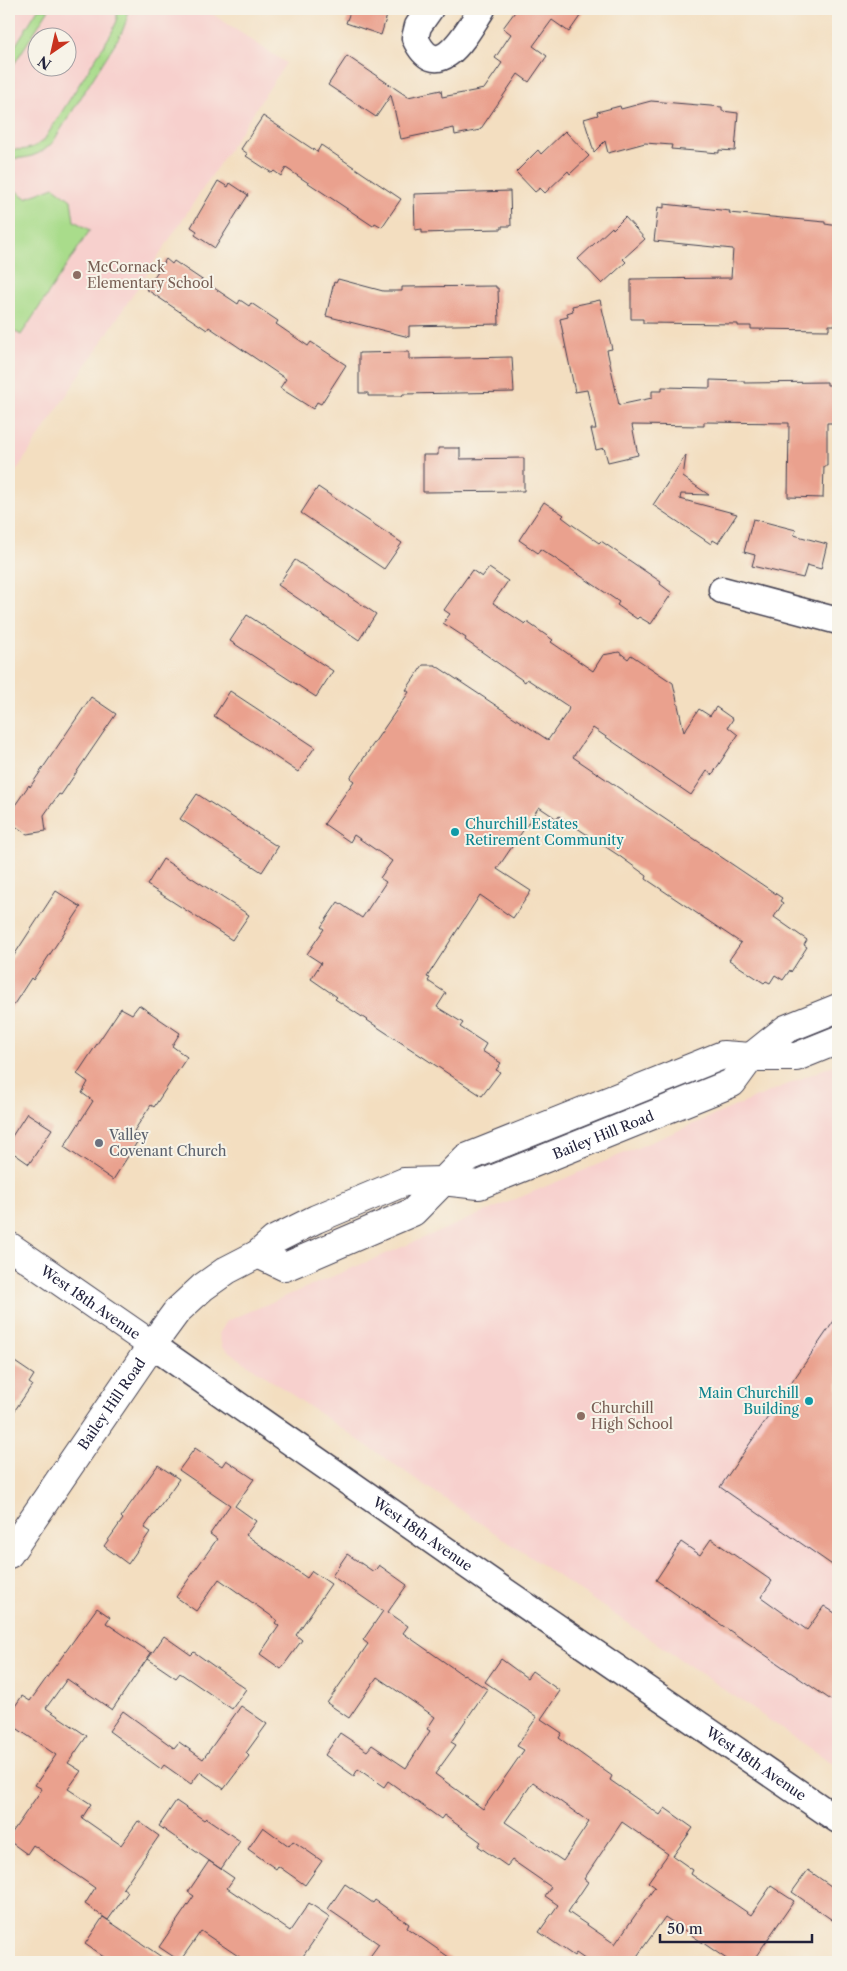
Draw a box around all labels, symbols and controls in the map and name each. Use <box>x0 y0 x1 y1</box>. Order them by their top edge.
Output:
north arrow <box>28 28 78 78</box>
text: N <box>35 52 55 74</box>
place label: McCornack Elementary School <box>87 258 213 292</box>
marker: McCornack Elementary School <box>71 269 83 281</box>
place label: Churchill Estates Retirement Community <box>465 815 624 849</box>
marker: Churchill Estates Retirement Community <box>449 826 461 838</box>
street label: Bailey Hill Road <box>550 1106 657 1163</box>
place label: Valley Covenant Church <box>108 1126 227 1160</box>
marker: Valley Covenant Church <box>93 1137 105 1149</box>
street label: West 18th Avenue <box>36 1261 144 1343</box>
street label: Bailey Hill Road <box>74 1354 150 1453</box>
place label: Main Churchill Building <box>698 1384 800 1418</box>
marker: Main Churchill Building <box>803 1395 815 1407</box>
place label: Churchill High School <box>591 1399 673 1433</box>
marker: Churchill High School <box>575 1410 587 1422</box>
street label: West 18th Avenue <box>368 1492 476 1575</box>
street label: West 18th Avenue <box>702 1722 810 1805</box>
scale bar <box>660 1911 812 1943</box>
text: 50 m <box>667 1919 703 1938</box>

